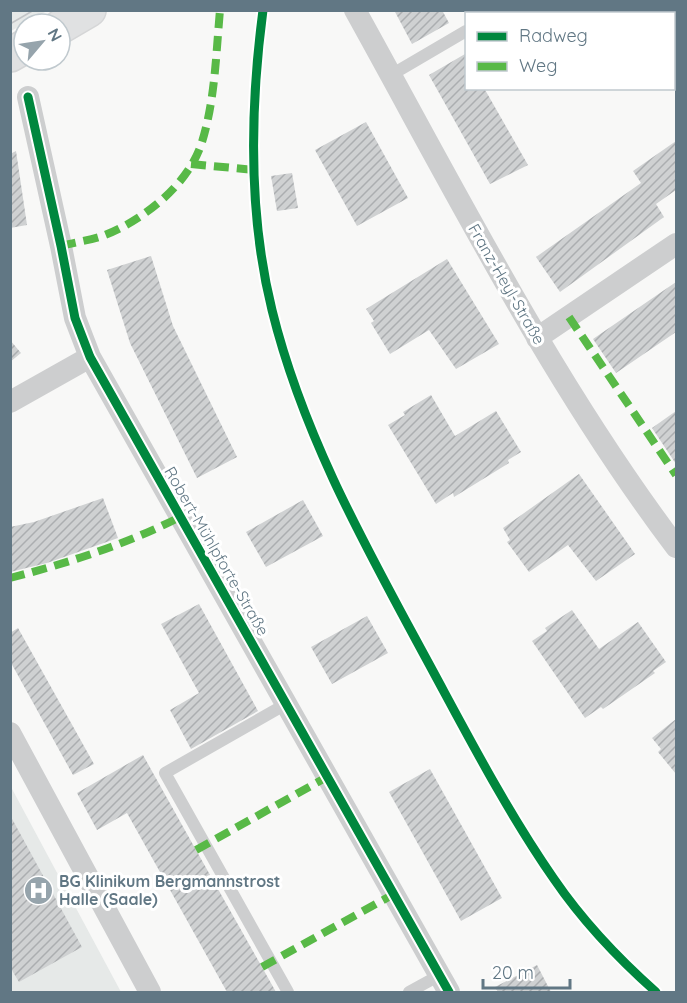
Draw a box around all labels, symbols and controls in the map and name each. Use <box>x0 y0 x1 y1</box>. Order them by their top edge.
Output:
north arrow <box>12 12 72 72</box>
legend <box>465 12 675 90</box>
text: Radweg <box>519 24 588 47</box>
text: N <box>44 25 67 45</box>
text: Weg <box>519 54 557 77</box>
street label: Franz-Heyl-Straße <box>464 220 550 348</box>
street label: Robert-Mühlpforte-Straße <box>160 463 274 639</box>
place label: BG Klinikum Bergmannstrost Halle (Saale) <box>59 871 280 909</box>
hospital icon: BG Klinikum Bergmannstrost Halle (Saale) <box>22 874 54 906</box>
scale bar <box>483 952 570 990</box>
text: 20 m <box>492 961 534 984</box>

